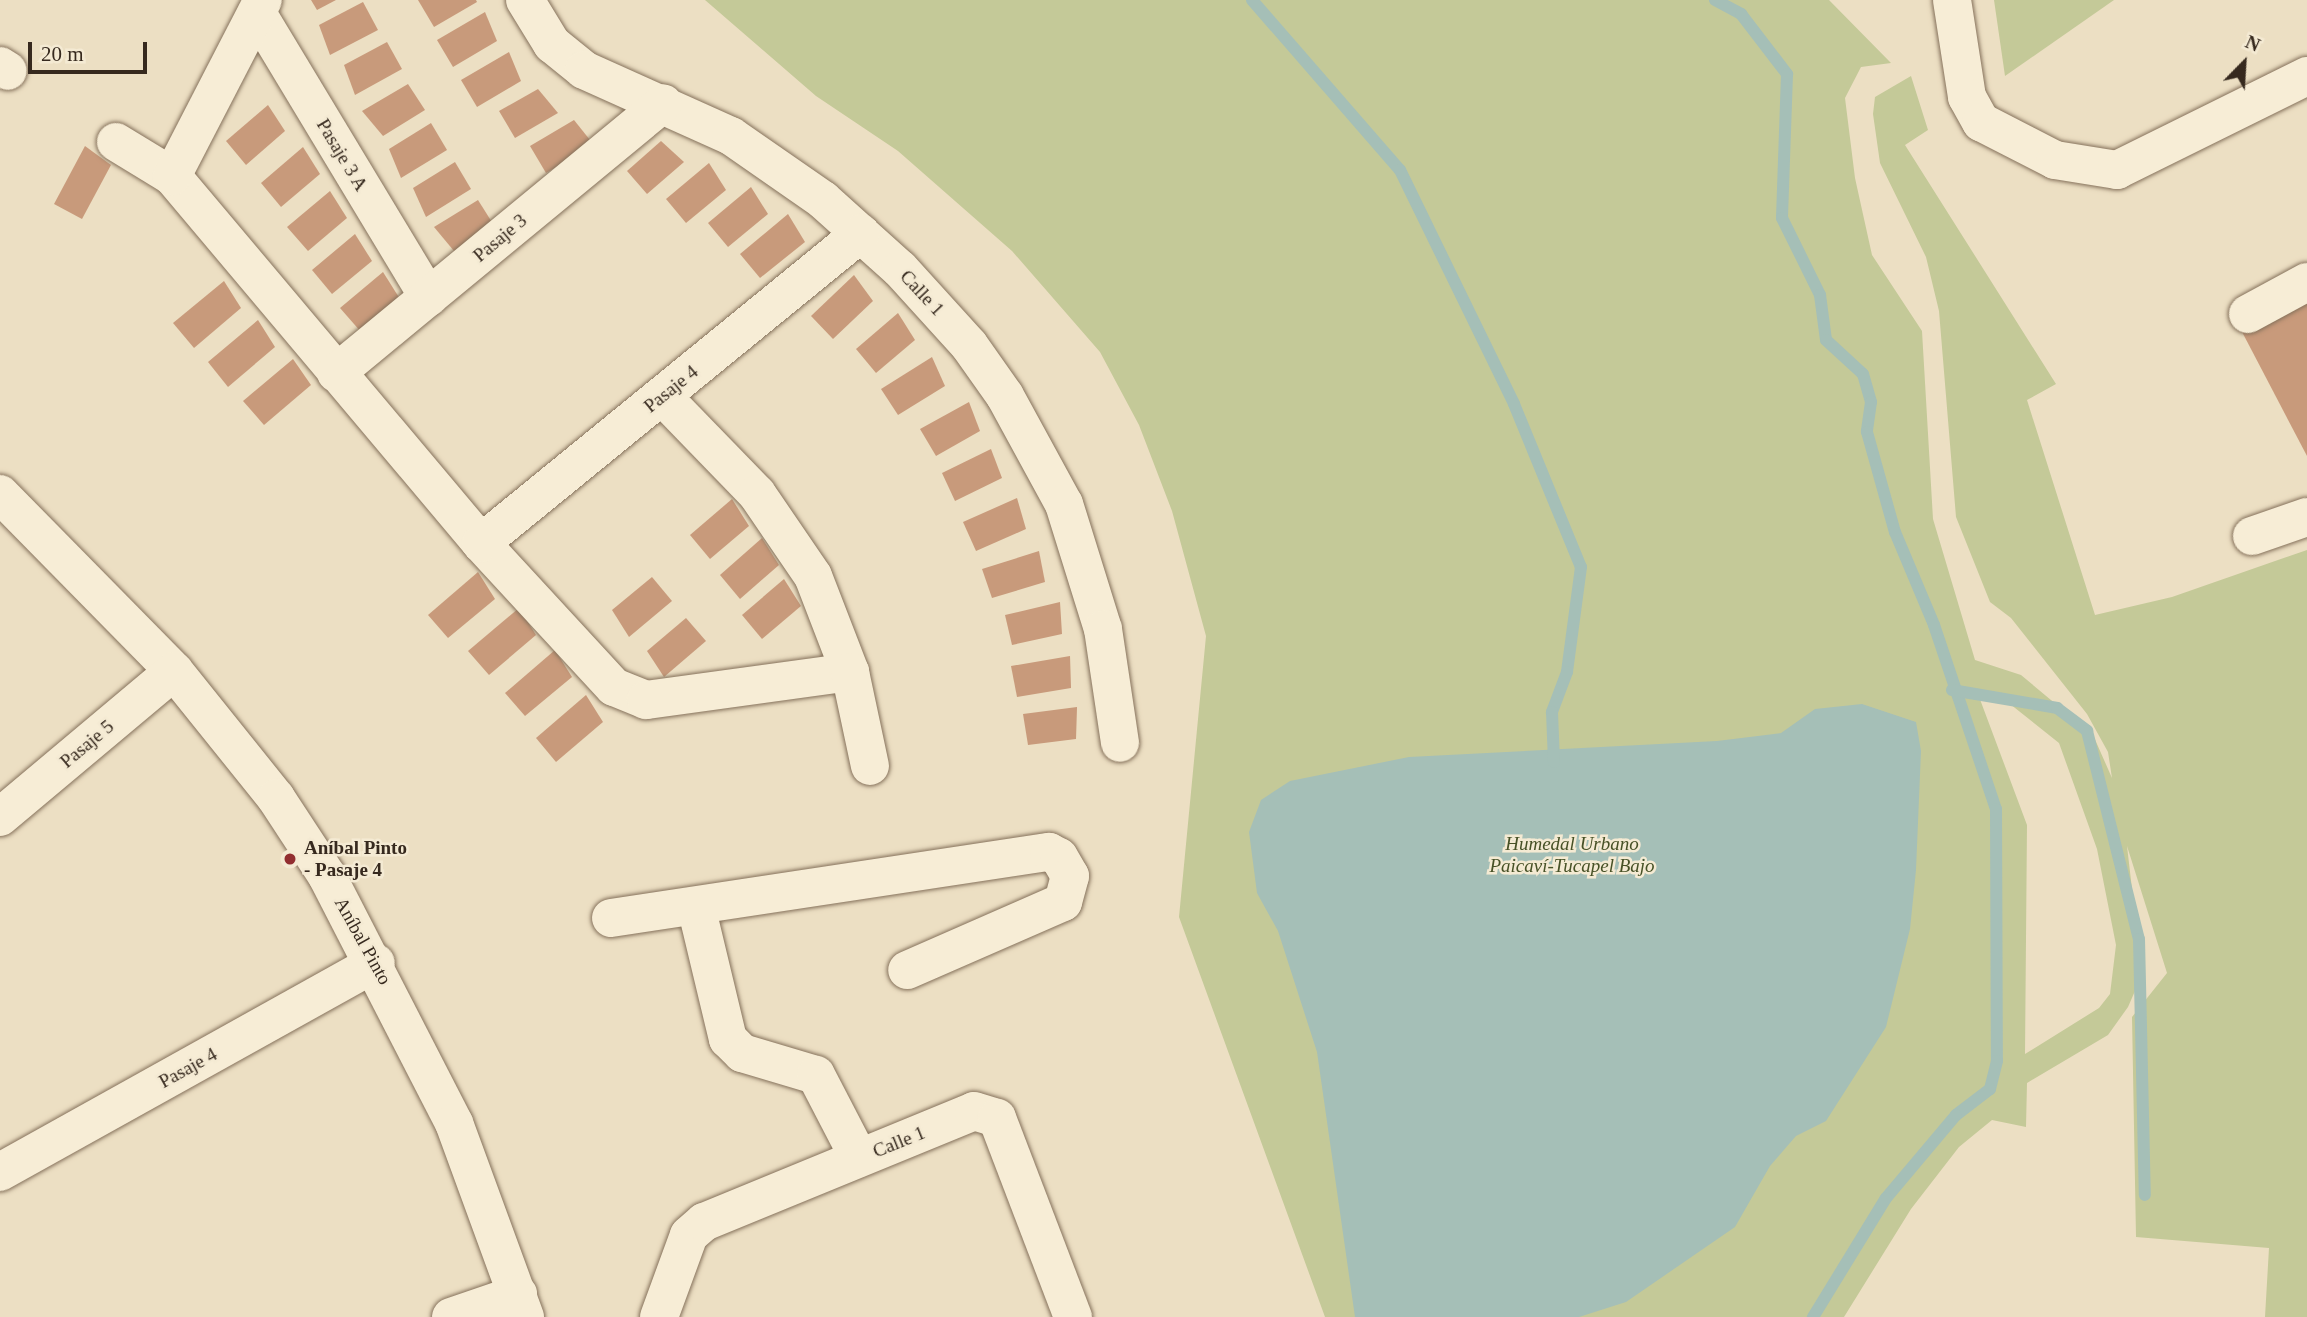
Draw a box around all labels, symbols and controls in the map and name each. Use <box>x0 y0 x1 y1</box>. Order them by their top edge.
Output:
scale bar <box>32 28 150 72</box>
north arrow <box>2209 28 2279 98</box>
text: N <box>2242 31 2263 56</box>
text: 20 m <box>41 42 84 66</box>
street label: Pasaje 3 A <box>311 114 373 196</box>
street label: Pasaje 3 <box>469 209 531 267</box>
street label: Calle 1 <box>895 265 949 321</box>
street label: Pasaje 4 <box>639 360 703 418</box>
street label: Pasaje 5 <box>56 715 118 773</box>
park label: Humedal Urbano Paicaví-Tucapel Bajo <box>1489 833 1655 877</box>
place label: Aníbal Pinto - Pasaje 4 <box>304 837 407 881</box>
marker: Aníbal Pinto - Pasaje 4 <box>282 851 298 867</box>
street label: Aníbal Pinto <box>330 893 396 989</box>
street label: Pasaje 4 <box>155 1043 221 1093</box>
street label: Calle 1 <box>870 1121 928 1163</box>

